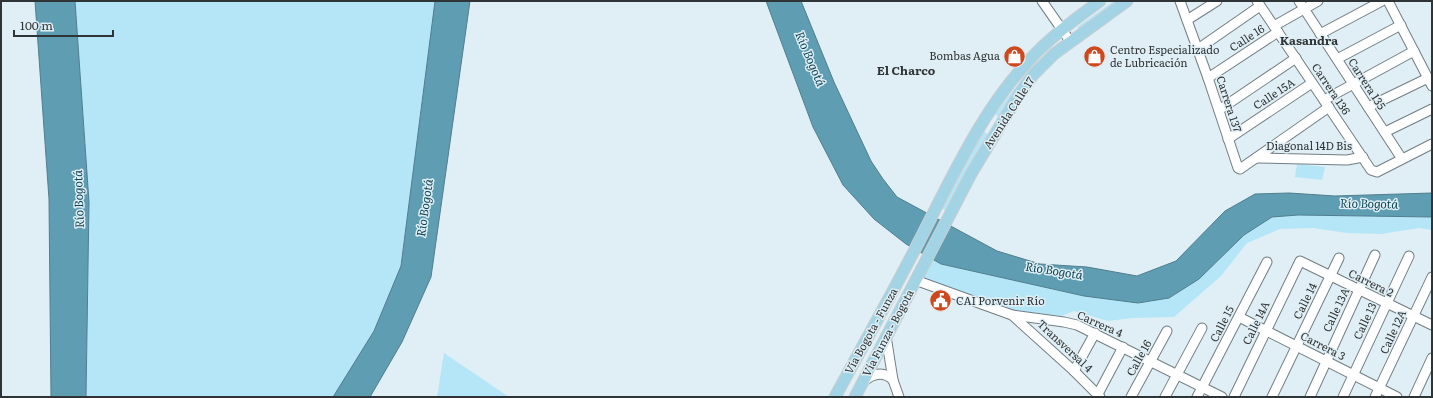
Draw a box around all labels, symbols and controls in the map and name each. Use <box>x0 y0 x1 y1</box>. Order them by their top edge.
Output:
scale bar <box>14 12 113 38</box>
text: 100 m <box>20 16 53 34</box>
street label: Calle 16 <box>1226 20 1267 55</box>
water label: Río Bogotá <box>791 28 831 89</box>
district label: Kasandra <box>1280 31 1338 49</box>
place label: Centro Especializado de Lubricación <box>1110 41 1219 70</box>
shop icon: Bombas Agua <box>1002 43 1028 69</box>
shop icon: Centro Especializado de Lubricación <box>1082 43 1108 69</box>
place label: Bombas Agua <box>929 47 1000 63</box>
street label: Carrera 135 <box>1345 55 1391 113</box>
street label: Carrera 136 <box>1309 60 1355 117</box>
district label: El Charco <box>877 61 936 79</box>
street label: Avenida Calle 17 <box>979 73 1038 152</box>
street label: Carrera 137 <box>1213 73 1247 134</box>
street label: Calle 15A <box>1249 74 1297 113</box>
street label: Diagonal 14D Bis <box>1266 137 1352 153</box>
water label: Río Bogotá <box>68 170 88 228</box>
water label: Río Bogotá <box>411 178 437 238</box>
water label: Río Bogotá <box>1340 193 1398 213</box>
water label: Río Bogotá <box>1024 257 1084 283</box>
street label: Carrera 2 <box>1346 264 1397 300</box>
street label: Calle 14 <box>1288 280 1320 321</box>
street label: Vía Bogota - Funza <box>840 284 900 377</box>
street label: Calle 13A <box>1318 285 1352 334</box>
street label: Vía Funza - Bogota <box>857 286 917 379</box>
public building icon: CAI Porvenir Río <box>928 288 954 314</box>
place label: CAI Porvenir Río <box>956 292 1045 308</box>
street label: Calle 14A <box>1238 298 1273 347</box>
street label: Calle 13 <box>1349 299 1380 342</box>
street label: Calle 15 <box>1205 302 1237 344</box>
street label: Carrera 4 <box>1075 306 1126 340</box>
street label: Calle 12A <box>1375 307 1409 356</box>
street label: Transversal 4 <box>1034 315 1097 375</box>
street label: Carrera 3 <box>1298 327 1349 363</box>
street label: Calle 16 <box>1122 336 1155 378</box>

